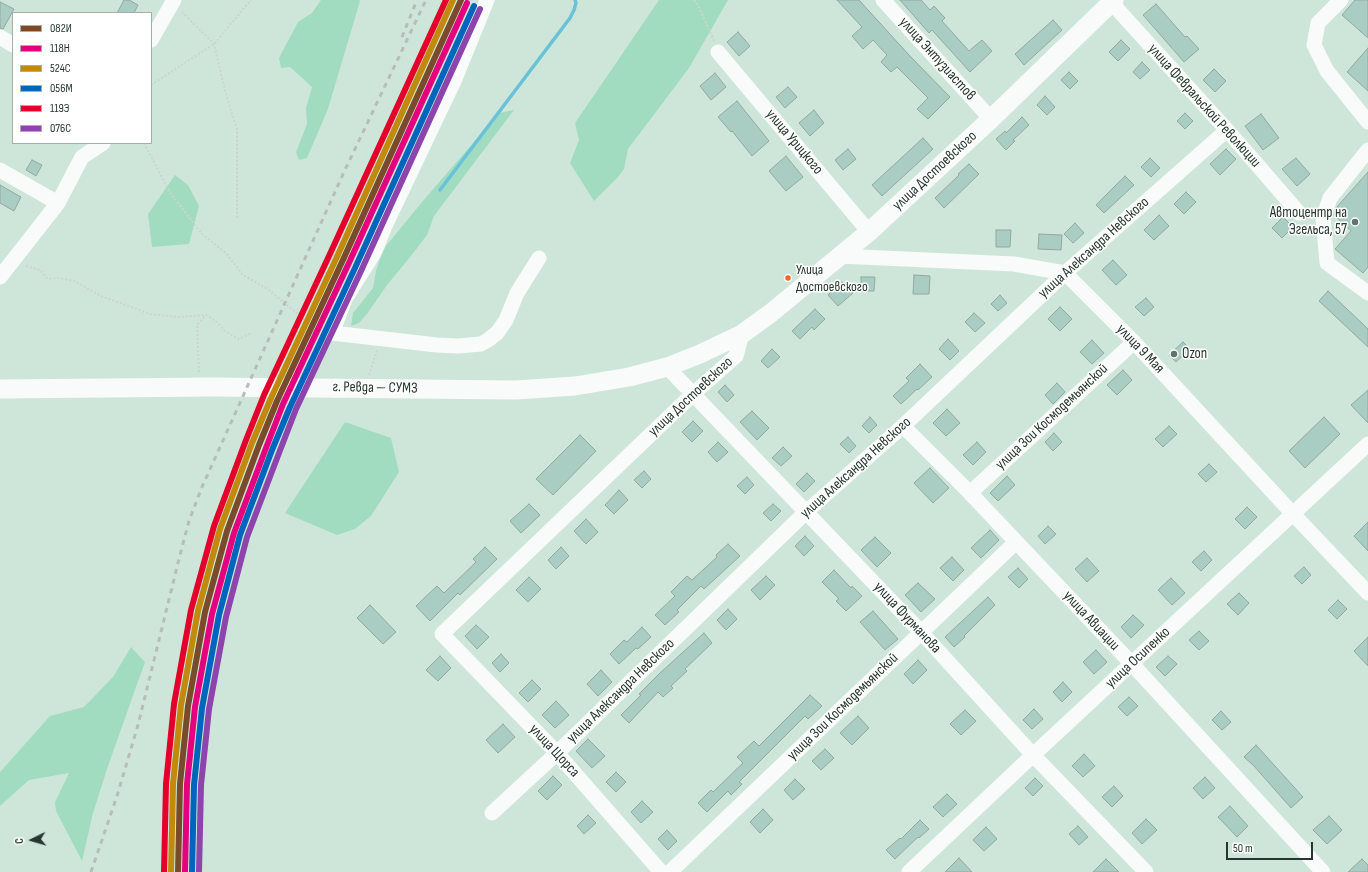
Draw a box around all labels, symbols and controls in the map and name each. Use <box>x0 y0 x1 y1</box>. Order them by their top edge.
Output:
legend <box>12 12 152 144</box>
street label: улица Энтузиастов <box>895 14 979 104</box>
text: 082И <box>50 21 72 36</box>
street label: улица Февральской Революции <box>1144 40 1264 172</box>
text: 118Н <box>50 41 70 56</box>
text: 524С <box>50 61 71 76</box>
text: 056М <box>50 81 73 96</box>
text: 119Э <box>50 101 69 116</box>
street label: улица Урицкого <box>761 106 827 178</box>
text: 076С <box>50 121 71 136</box>
street label: улица Достоевского <box>889 127 981 215</box>
street label: улица Александра Невского <box>1035 194 1153 302</box>
place label: Автоцентр на Эгельса, 57 <box>1270 204 1347 239</box>
marker: Автоцентр на Эгельса, 57 <box>1350 217 1360 227</box>
place label: Улица Достоевского <box>796 262 868 294</box>
marker: Улица Достоевского <box>783 273 793 283</box>
street label: улица 9 Мая <box>1112 321 1168 377</box>
place label: Ozon <box>1182 345 1207 363</box>
marker: Ozon <box>1169 349 1179 359</box>
street label: улица Достоевского <box>645 353 737 441</box>
street label: улица Зои Космодемьянской <box>992 360 1112 474</box>
street label: г. Ревда — СУМЗ <box>332 378 418 398</box>
street label: улица Александра Невского <box>797 414 915 522</box>
street label: улица Фурманова <box>869 579 945 657</box>
street label: улица Авиации <box>1059 587 1123 655</box>
street label: улица Осипенко <box>1102 624 1174 692</box>
street label: улица Александра Невского <box>563 635 679 747</box>
street label: улица Зои Космодемьянской <box>784 649 902 765</box>
street label: улица Щорса <box>525 721 583 781</box>
north arrow <box>12 820 52 860</box>
scale bar <box>1228 834 1315 860</box>
text: С <box>13 838 26 844</box>
text: 50 m <box>1233 841 1253 856</box>

